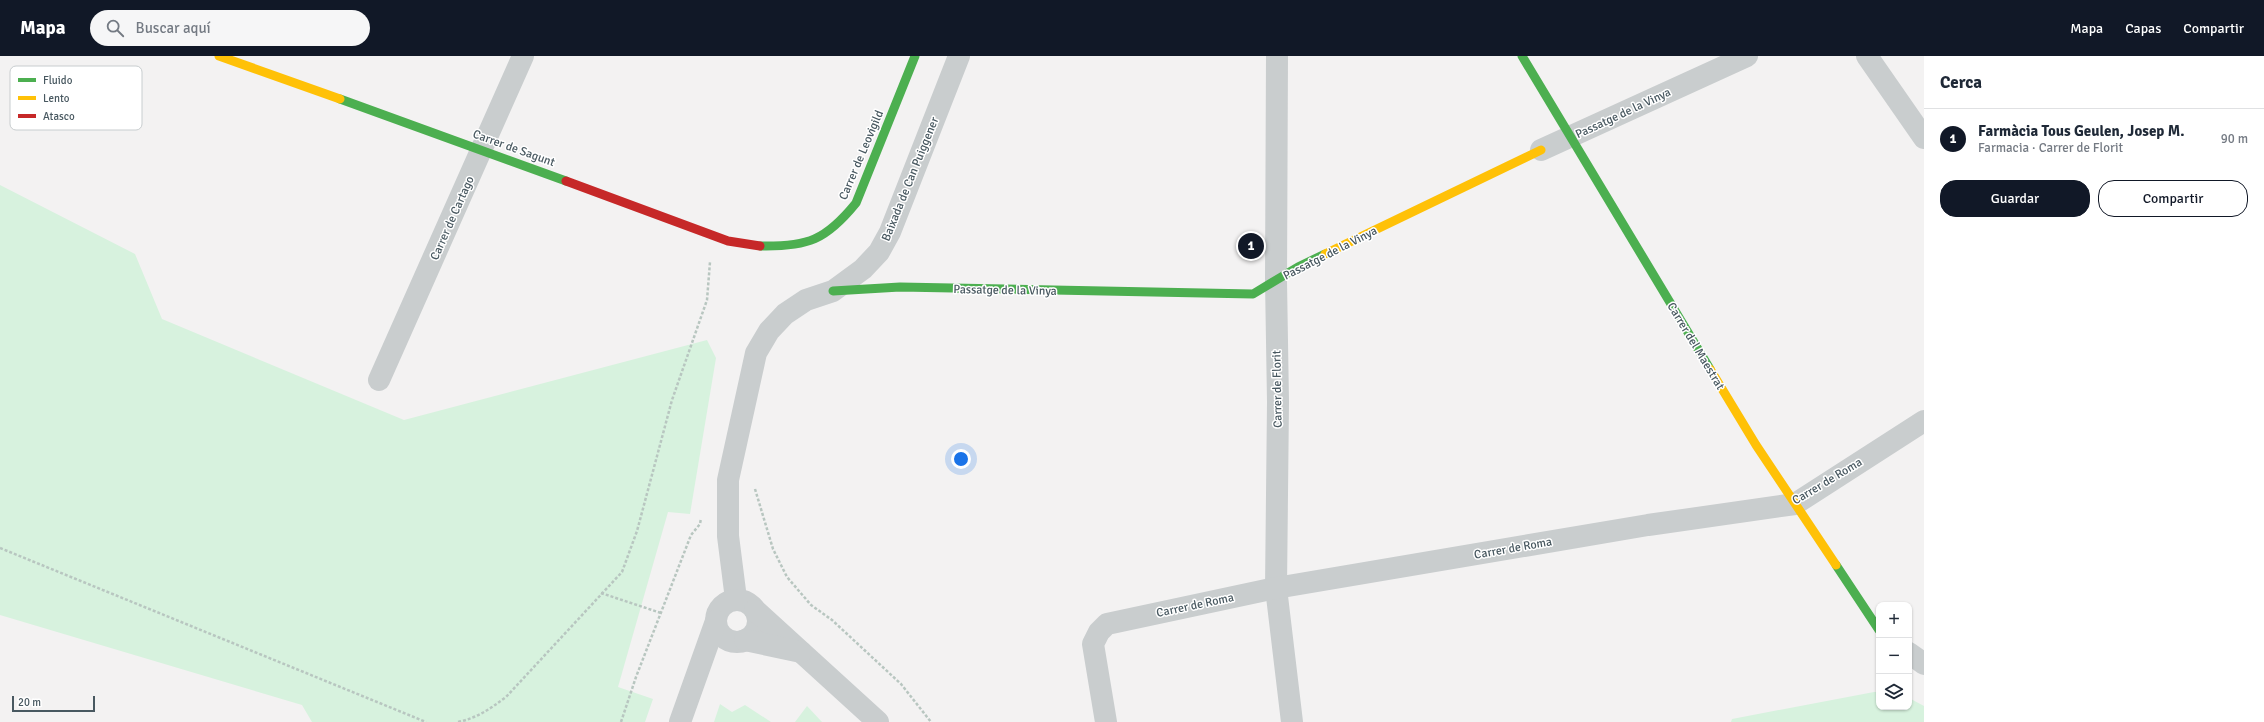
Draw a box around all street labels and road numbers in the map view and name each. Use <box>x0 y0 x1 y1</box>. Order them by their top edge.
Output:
street label: Passatge de la Vinya <box>1573 85 1673 142</box>
street label: Carrer de Leovigild <box>836 108 887 202</box>
street label: Baixada de Can Puiggener <box>879 114 942 243</box>
street label: Carrer de Sagunt <box>471 127 557 170</box>
street label: Carrer de Cartago <box>427 174 478 263</box>
street label: Passatge de la Vinya <box>1281 223 1380 284</box>
street label: Passatge de la Vinya <box>953 282 1057 299</box>
street label: Carrer del Maestrat <box>1664 300 1728 393</box>
street label: Carrer de Florit <box>1269 350 1286 428</box>
street label: Carrer de Roma <box>1790 455 1865 508</box>
street label: Carrer de Roma <box>1473 534 1553 563</box>
street label: Carrer de Roma <box>1155 590 1235 621</box>

